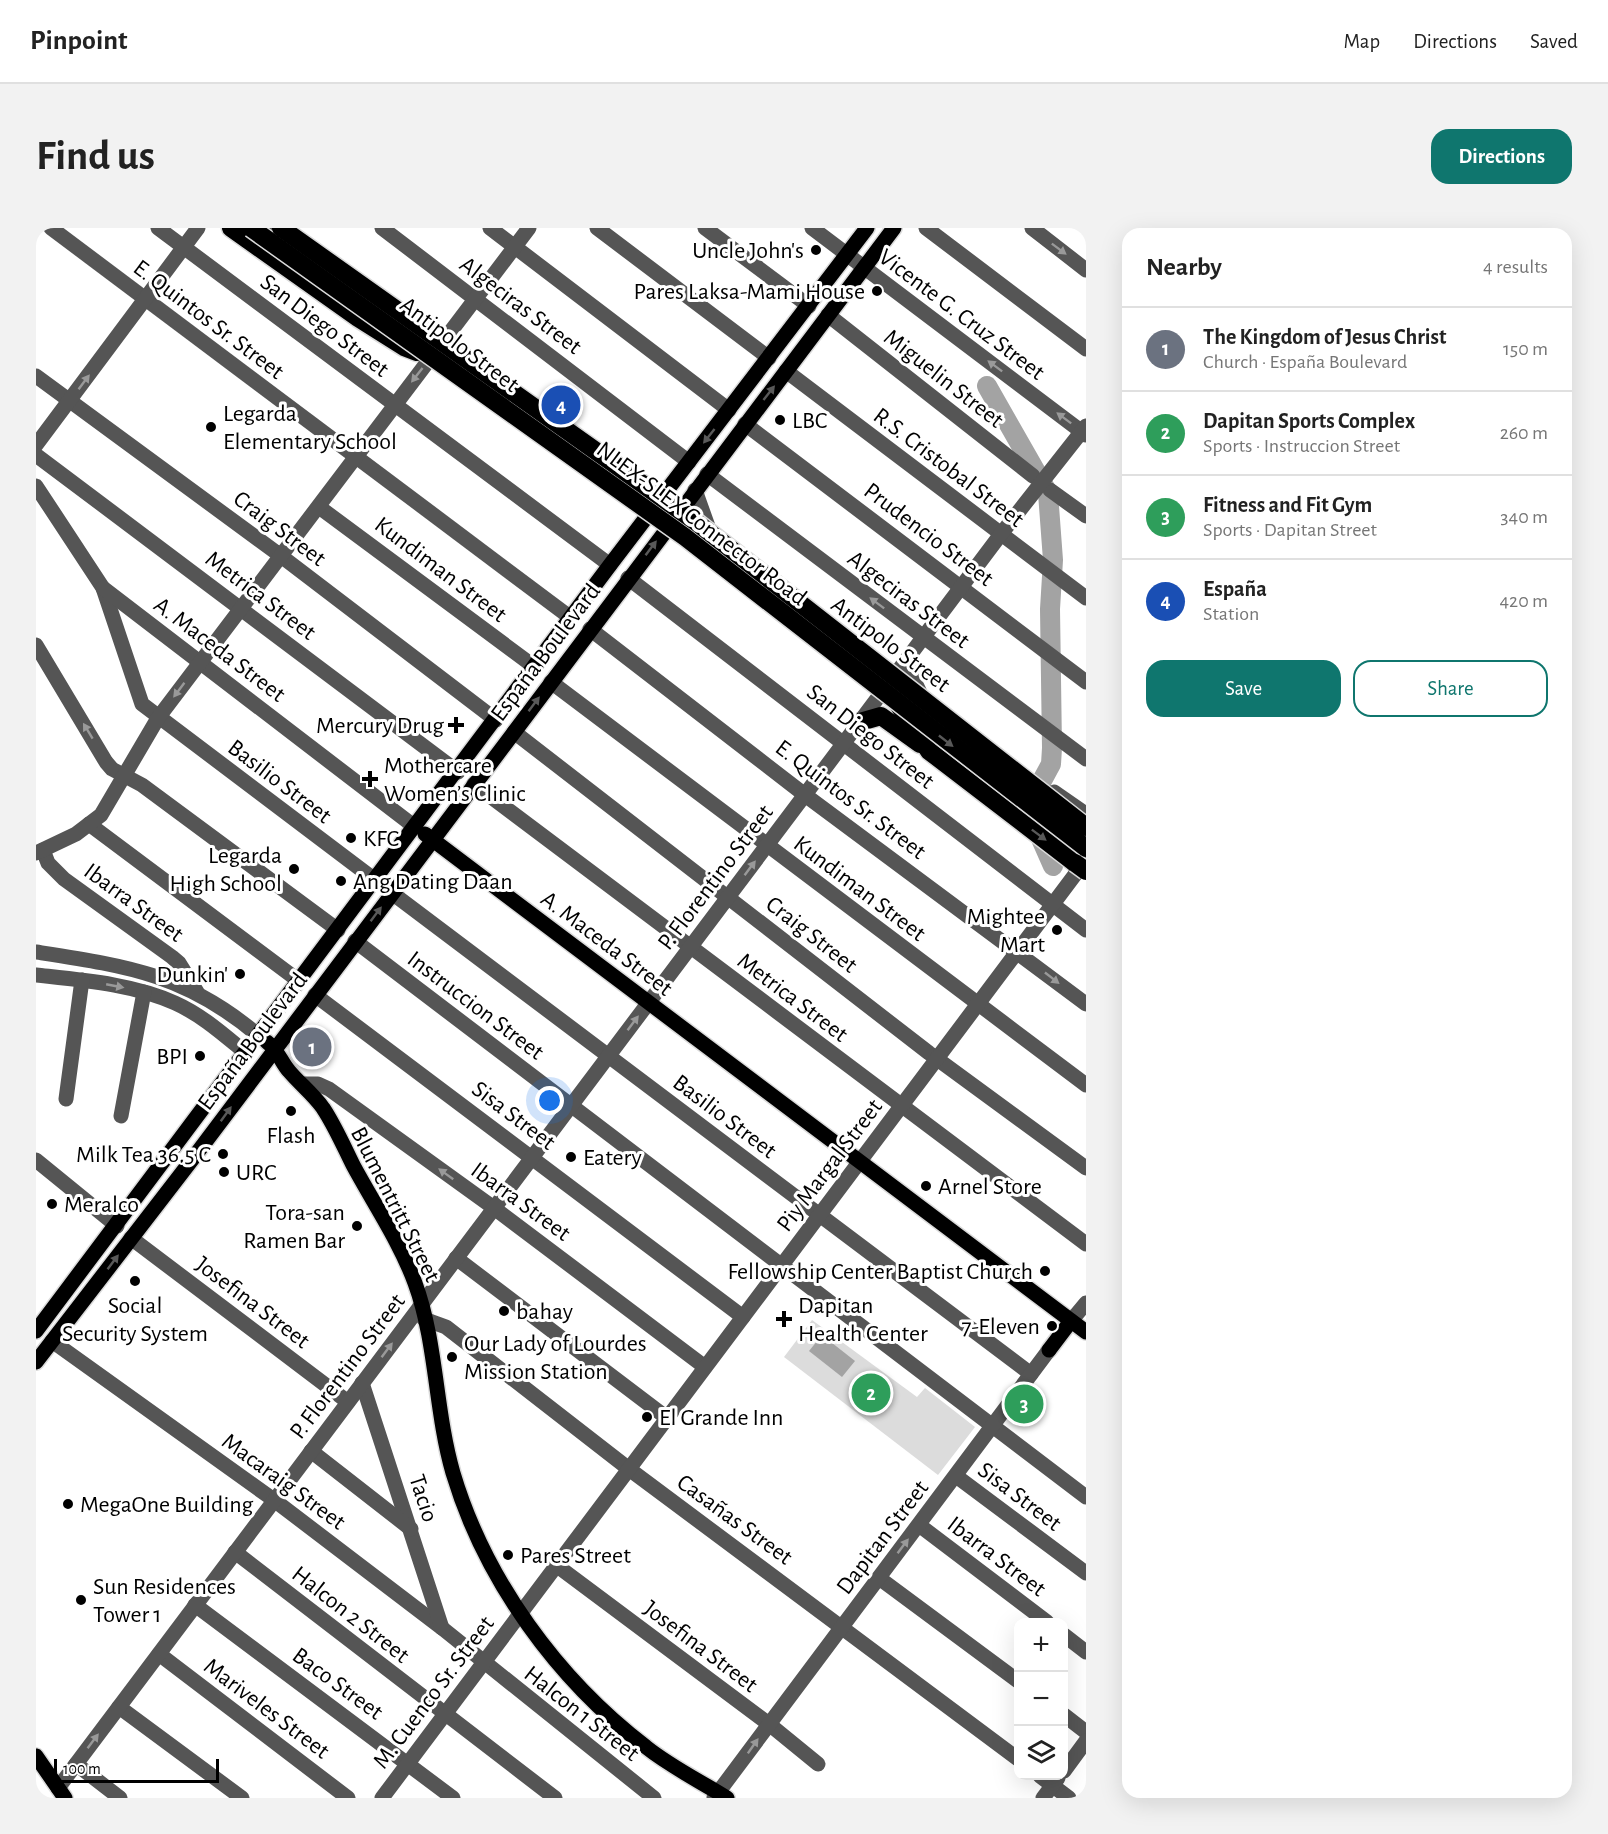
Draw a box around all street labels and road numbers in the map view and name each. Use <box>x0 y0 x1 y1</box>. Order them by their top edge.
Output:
street label: Vicente G. Cruz Street <box>874 245 1049 385</box>
street label: Algeciras Street <box>455 252 586 359</box>
street label: E. Quintos Sr. Street <box>129 256 288 384</box>
street label: San Diego Street <box>256 270 393 382</box>
street label: Antipolo Street <box>396 293 523 397</box>
street label: Miguelin Street <box>879 325 1008 433</box>
street label: R.S. Cristobal Street <box>869 404 1028 532</box>
street label: NLEX-SLEX Connector Road <box>592 437 811 610</box>
street label: Prudencio Street <box>859 478 998 591</box>
street label: Craig Street <box>229 487 330 571</box>
street label: Kundiman Street <box>370 513 511 627</box>
street label: Algeciras Street <box>843 546 974 653</box>
street label: Metrica Street <box>201 547 320 645</box>
street label: España Boulevard <box>486 579 605 726</box>
street label: A. Maceda Street <box>149 593 290 707</box>
street label: Antipolo Street <box>827 593 954 697</box>
street label: San Diego Street <box>802 680 939 794</box>
street label: Basilio Street <box>223 735 336 828</box>
street label: E. Quintos Sr. Street <box>771 736 930 864</box>
street label: P. Florentino Street <box>654 800 778 955</box>
street label: Kundiman Street <box>789 832 930 946</box>
street label: Ibarra Street <box>79 859 188 947</box>
street label: A. Maceda Street <box>536 887 677 1001</box>
street label: Craig Street <box>761 892 862 978</box>
street label: Instruccion Street <box>403 947 548 1065</box>
street label: Metrica Street <box>733 949 852 1047</box>
street label: España Boulevard <box>193 968 312 1115</box>
street label: Basilio Street <box>668 1070 781 1163</box>
street label: Sisa Street <box>467 1077 560 1155</box>
street label: Piy Margal Street <box>772 1095 887 1236</box>
street label: Blumentritt Street <box>346 1123 445 1286</box>
street label: Ibarra Street <box>466 1158 575 1246</box>
street label: Josefina Street <box>191 1252 314 1353</box>
street label: P. Florentino Street <box>286 1289 410 1444</box>
street label: Macaraig Street <box>217 1429 350 1535</box>
street label: Sisa Street <box>973 1458 1066 1536</box>
street label: Casañas Street <box>672 1470 797 1570</box>
street label: Tacio <box>404 1472 442 1525</box>
street label: Dapitan Street <box>832 1476 933 1599</box>
street label: Ibarra Street <box>943 1512 1050 1602</box>
street label: Halcon 2 Street <box>287 1562 414 1668</box>
street label: Josefina Street <box>639 1596 762 1697</box>
street label: M. Cuenco Sr. Street <box>369 1612 499 1773</box>
street label: Baco Street <box>288 1643 387 1725</box>
street label: Mariveles Street <box>199 1654 334 1764</box>
street label: Halcon 1 Street <box>519 1662 644 1766</box>

